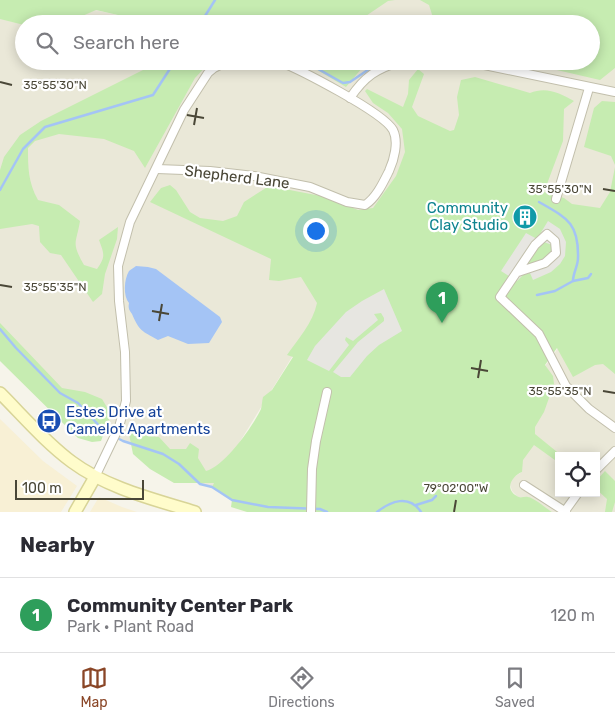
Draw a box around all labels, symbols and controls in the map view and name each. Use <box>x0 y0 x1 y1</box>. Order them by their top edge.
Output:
search box <box>15 15 600 70</box>
icon: search <box>33 29 61 57</box>
text: Search here <box>73 31 180 54</box>
text: 35°55'30"N <box>23 78 87 92</box>
street label: Shepherd Lane <box>183 162 291 192</box>
text: 35°55'30"N <box>528 182 592 196</box>
place label: Community Clay Studio <box>427 199 508 234</box>
building icon: Community Clay Studio <box>512 204 538 230</box>
your location <box>303 218 329 244</box>
text: 35°55'35"N <box>23 280 87 294</box>
pin: 1 <box>426 282 458 323</box>
text: 35°55'35"N <box>528 384 592 398</box>
place label: Estes Drive at Camelot Apartments <box>66 403 211 438</box>
bus stop icon: Estes Drive at Camelot Apartments <box>36 408 62 434</box>
map controls <box>555 452 600 497</box>
button: locate <box>555 452 600 497</box>
scale bar <box>15 477 144 500</box>
text: 100 m <box>22 480 62 497</box>
text: 79°02'00"W <box>424 481 489 495</box>
text: Nearby <box>20 532 95 557</box>
text: Community Center Park <box>67 594 293 617</box>
text: 1 <box>32 606 40 625</box>
text: 120 m <box>550 606 595 625</box>
text: Park · Plant Road <box>67 617 194 636</box>
tab: Map <box>80 664 108 711</box>
tab: Directions <box>268 664 335 711</box>
tab: Saved <box>495 664 535 711</box>

